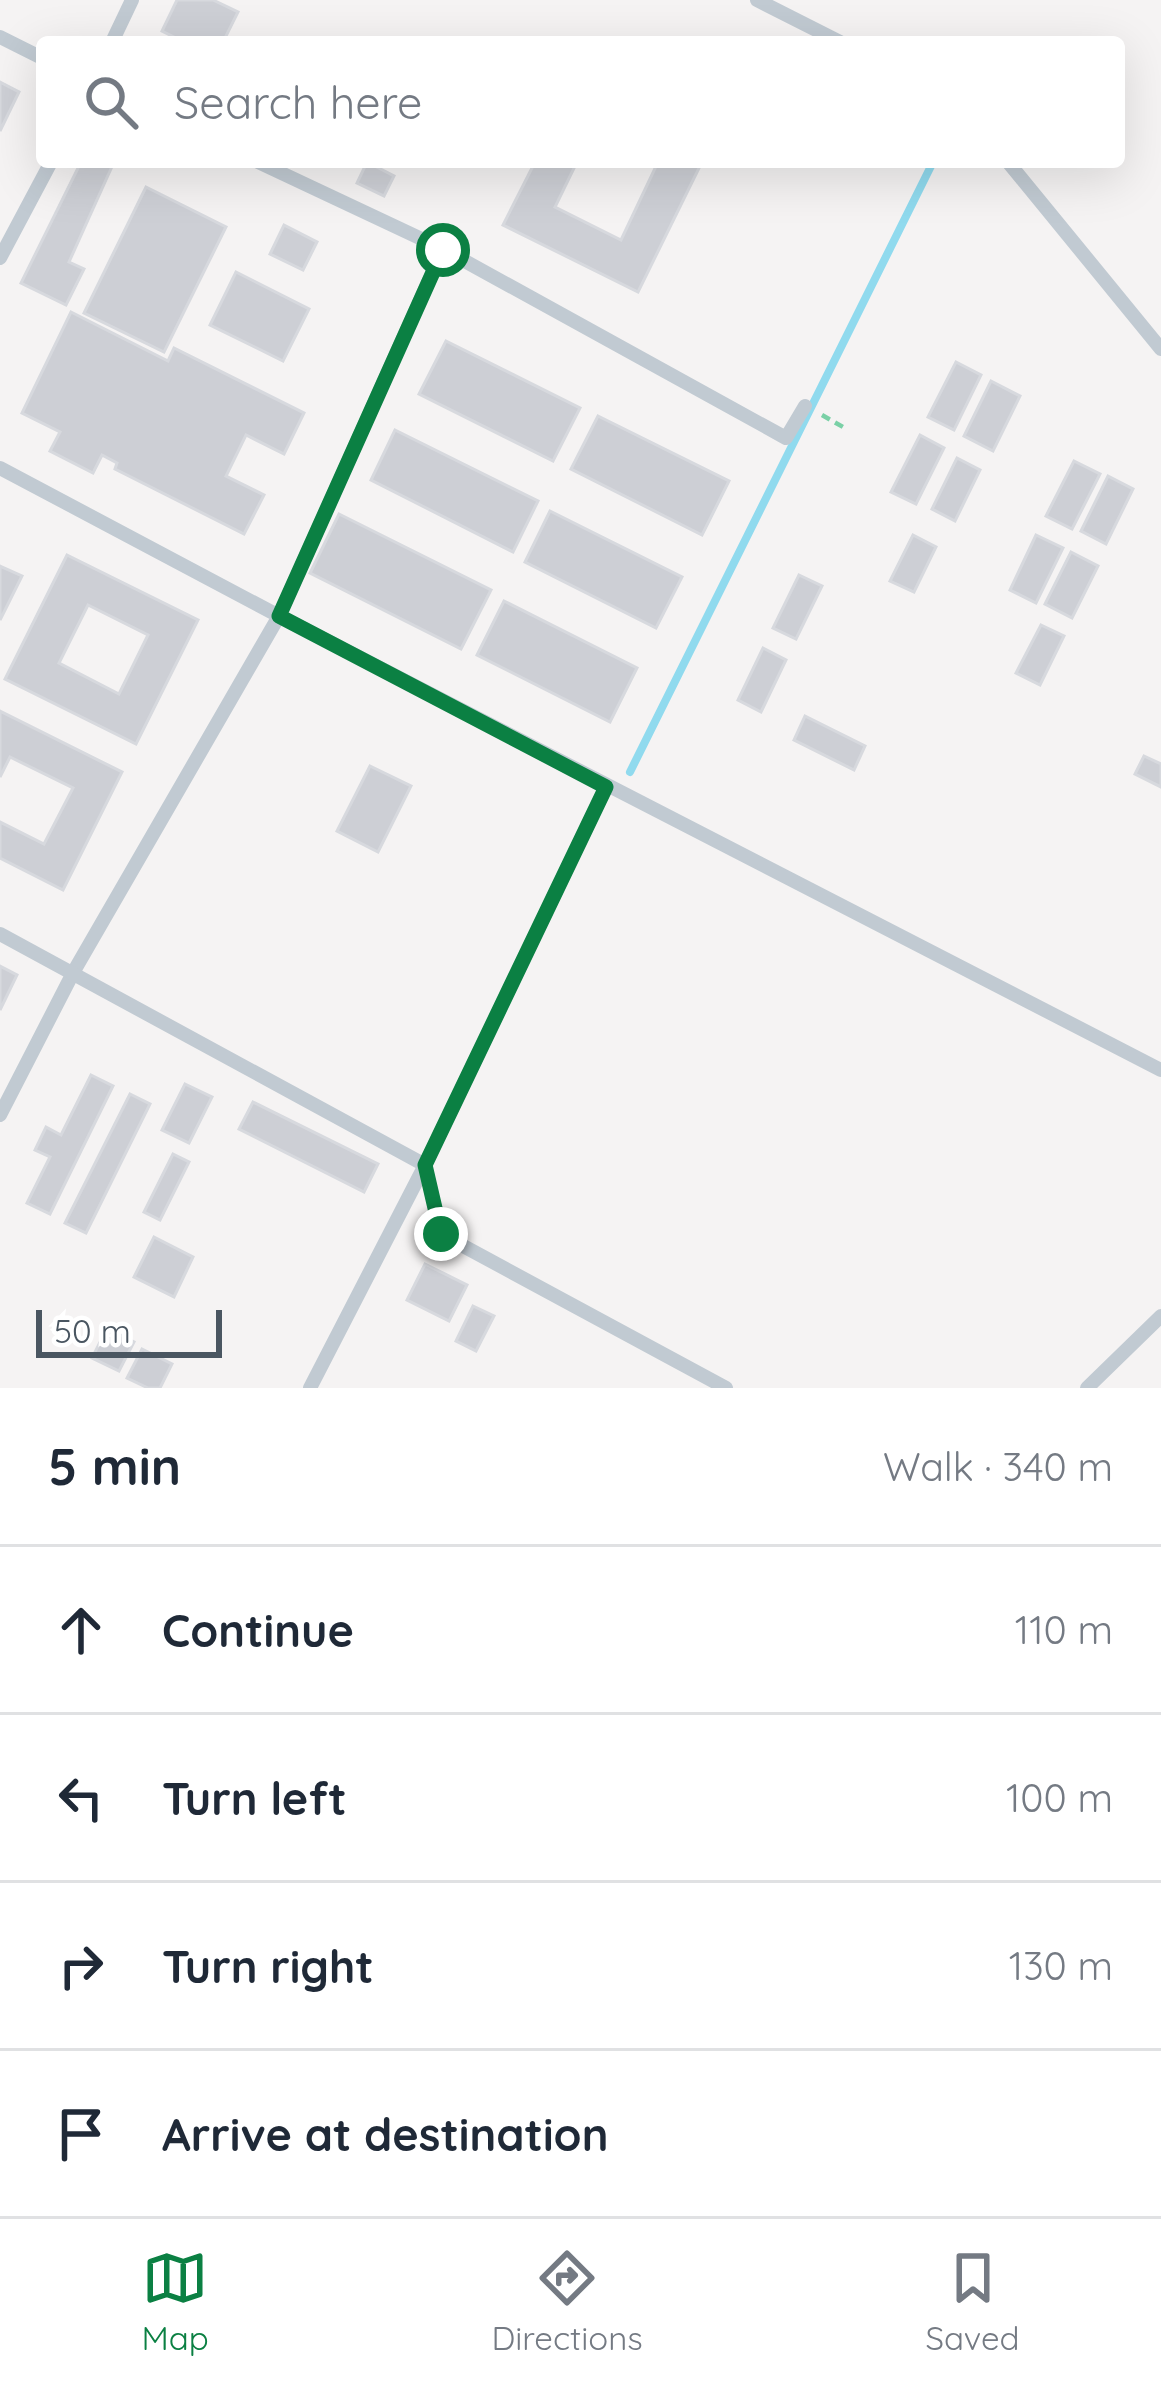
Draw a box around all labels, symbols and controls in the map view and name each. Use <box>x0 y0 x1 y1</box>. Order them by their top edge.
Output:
search box <box>36 36 1125 168</box>
icon: search <box>78 69 144 135</box>
text: Search here <box>174 74 422 130</box>
route start <box>416 223 470 277</box>
route end <box>414 1207 468 1261</box>
scale bar <box>36 1304 222 1357</box>
text: 50 m <box>54 1310 131 1351</box>
text: 5 min <box>48 1434 181 1498</box>
text: Walk · 340 m <box>883 1442 1113 1491</box>
icon: ahead <box>48 1597 114 1663</box>
text: Continue <box>162 1602 354 1658</box>
text: 110 m <box>1015 1605 1113 1654</box>
icon: left <box>48 1765 114 1831</box>
text: Turn left <box>162 1770 347 1826</box>
text: 100 m <box>1006 1773 1113 1822</box>
icon: right <box>48 1933 114 1999</box>
text: Turn right <box>162 1938 374 1994</box>
text: 130 m <box>1009 1941 1113 1990</box>
icon: arrive <box>48 2101 114 2167</box>
text: Arrive at destination <box>162 2106 608 2162</box>
tab: Map <box>141 2245 209 2358</box>
tab: Directions <box>491 2245 643 2358</box>
tab: Saved <box>926 2245 1020 2358</box>

